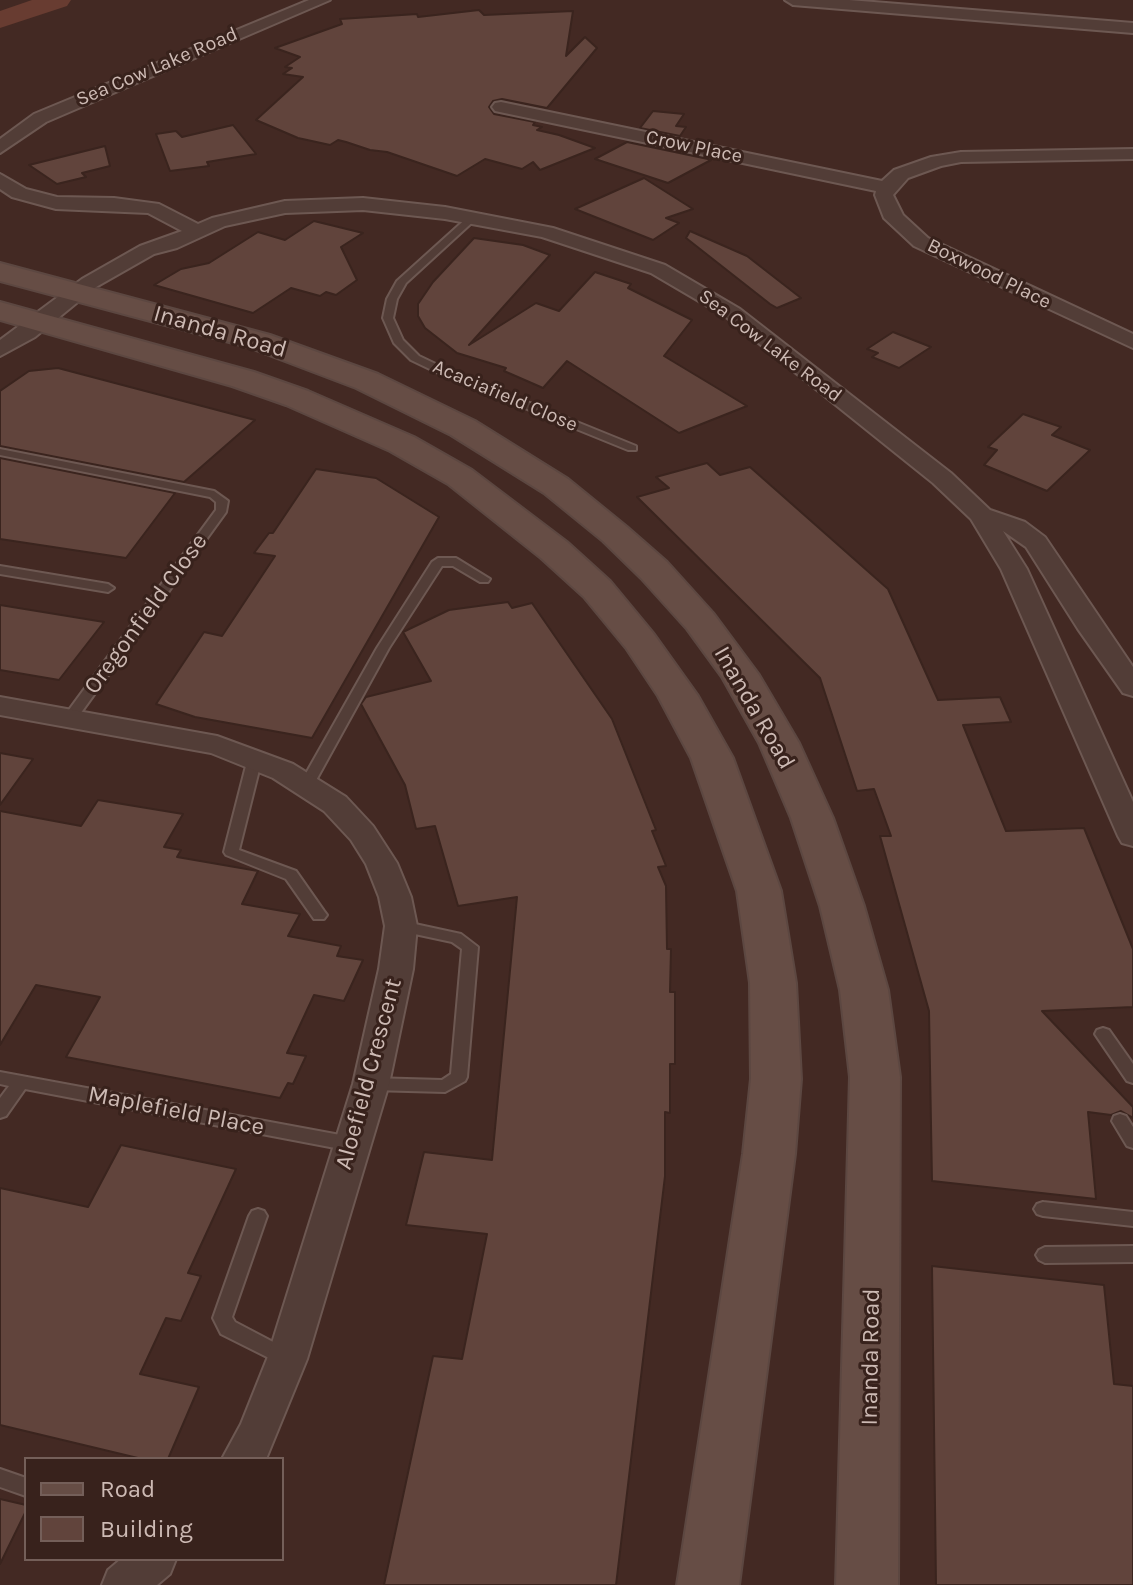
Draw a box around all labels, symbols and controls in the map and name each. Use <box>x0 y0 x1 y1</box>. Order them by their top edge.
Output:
street label: Sea Cow Lake Road <box>73 22 241 112</box>
street label: Crow Place <box>644 125 744 169</box>
street label: Boxwood Place <box>923 234 1055 314</box>
street label: Sea Cow Lake Road <box>694 284 846 408</box>
street label: Inanda Road <box>150 299 290 365</box>
street label: Acaciafield Close <box>429 355 581 437</box>
street label: Oregonfield Close <box>78 528 214 700</box>
street label: Inanda Road <box>707 641 801 775</box>
street label: Aloefield Crescent <box>330 975 408 1173</box>
street label: Maplefield Place <box>85 1080 267 1142</box>
street label: Inanda Road <box>855 1288 887 1426</box>
legend <box>24 1457 284 1561</box>
text: Road <box>100 1475 155 1503</box>
text: Building <box>100 1515 193 1543</box>

